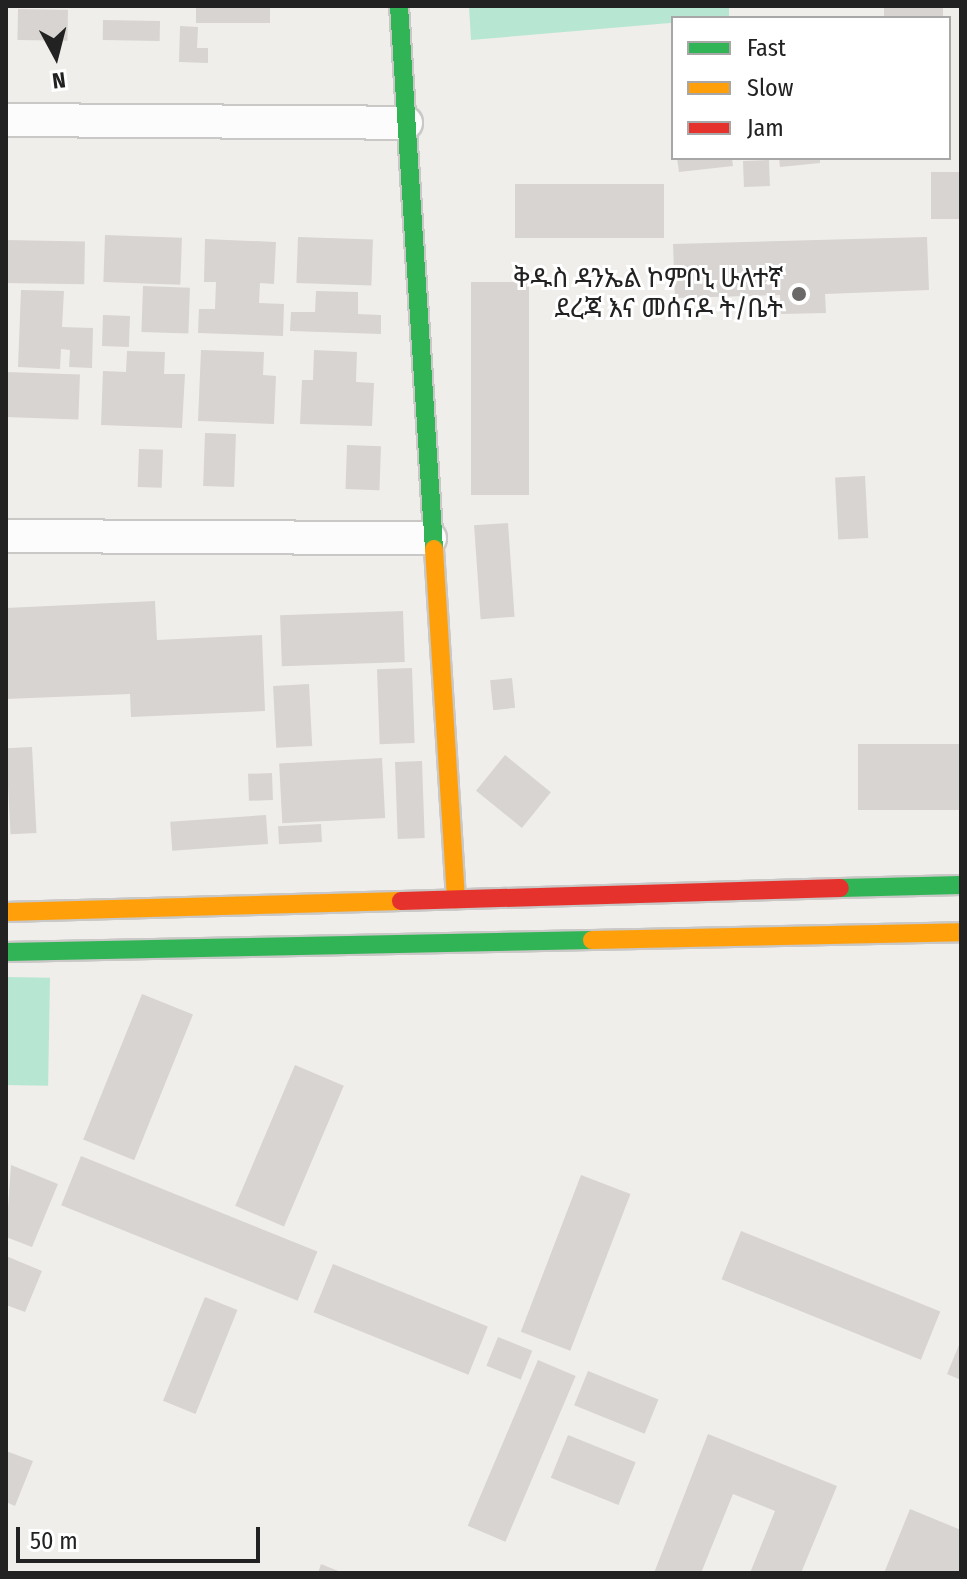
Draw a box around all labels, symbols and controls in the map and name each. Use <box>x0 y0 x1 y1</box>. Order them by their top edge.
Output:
north arrow <box>16 16 96 96</box>
legend <box>671 16 951 160</box>
text: Fast <box>747 34 786 62</box>
text: N <box>51 66 67 95</box>
text: Slow <box>747 74 793 102</box>
text: Jam <box>747 114 784 142</box>
place label: ቅዱስ ዳንኤል ኮምቦኒ ሁለተኛ ደረጃ እና መሰናዶ ት/ቤት <box>513 263 783 324</box>
marker: ቅዱስ ዳንኤል ኮምቦኒ ሁለተኛ ደረጃ እና መሰናዶ ት/ቤት <box>790 285 808 303</box>
scale bar <box>20 1511 264 1561</box>
text: 50 m <box>30 1527 78 1555</box>

